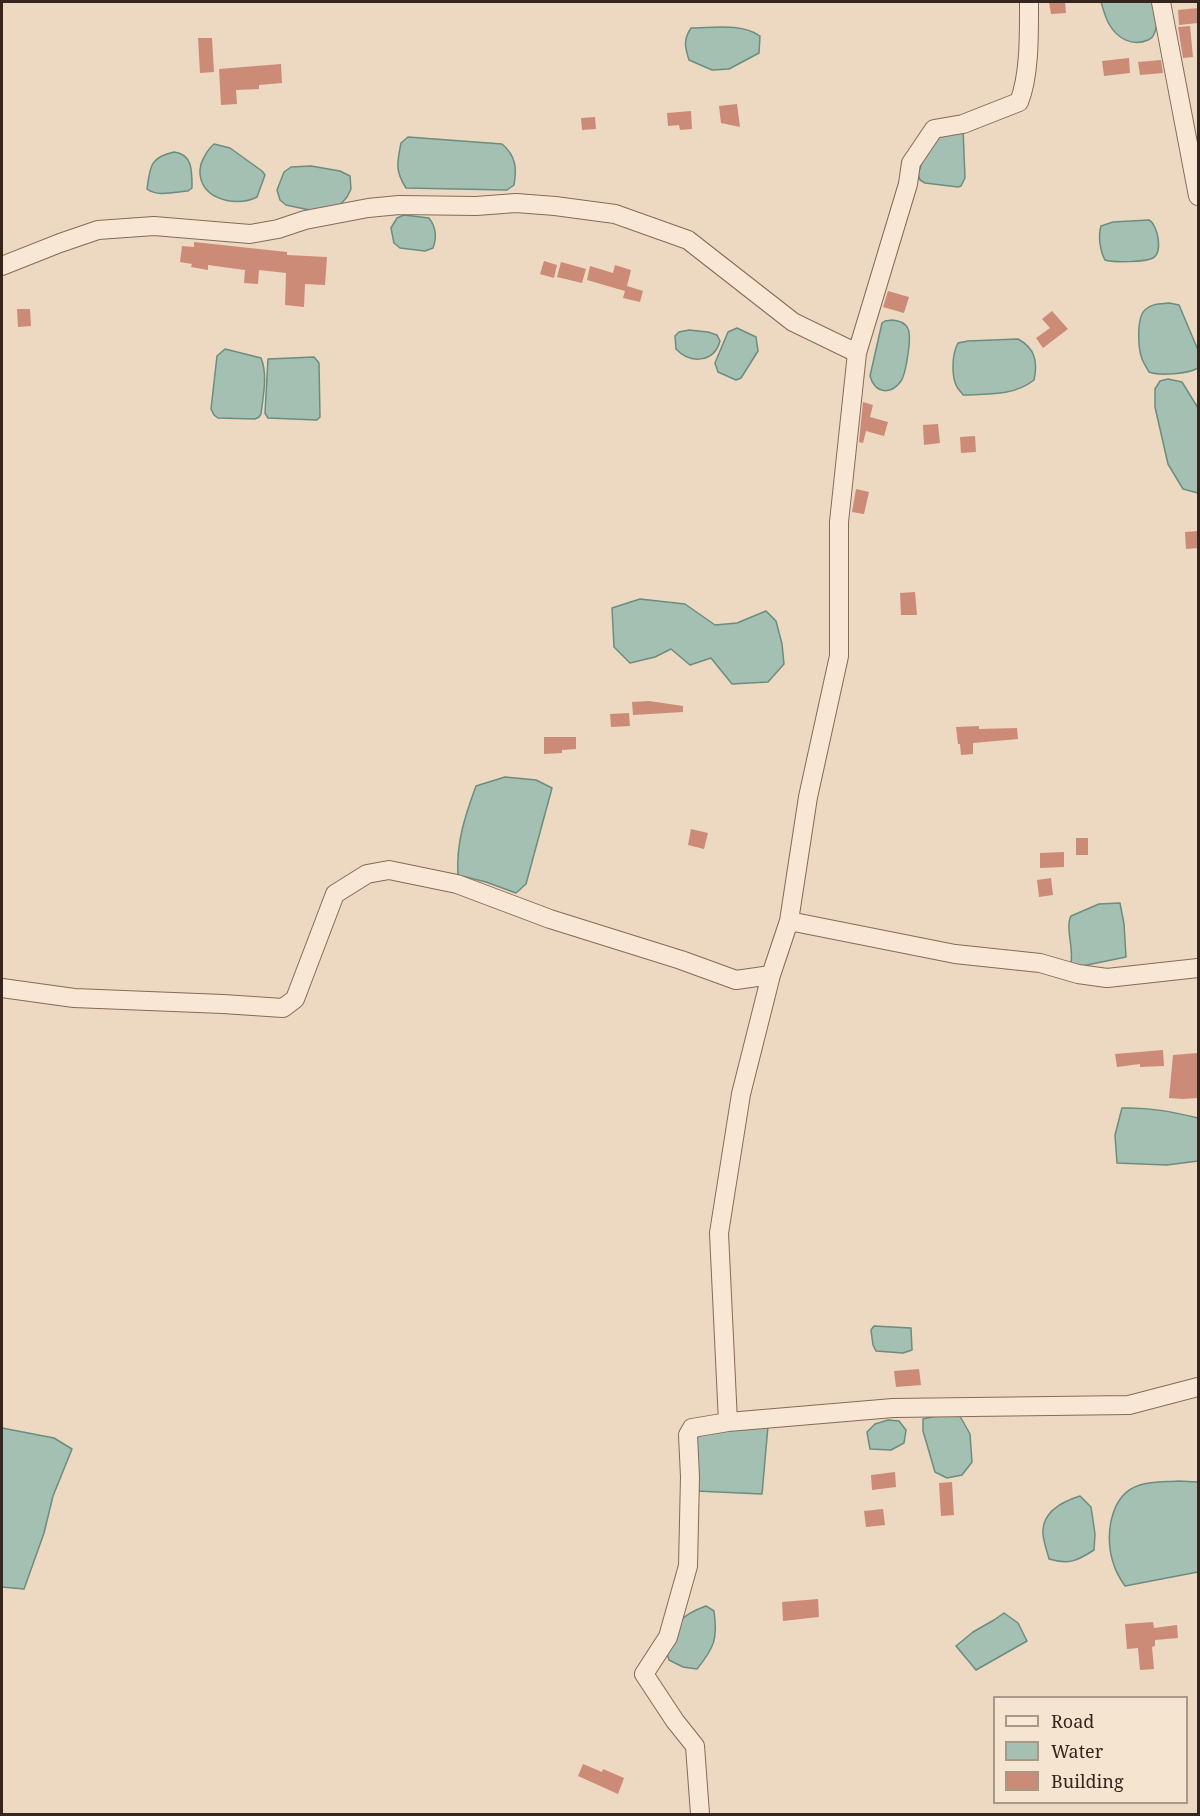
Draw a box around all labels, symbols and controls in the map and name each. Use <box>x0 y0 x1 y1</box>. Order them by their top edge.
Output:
legend <box>993 1696 1188 1804</box>
text: Road <box>1051 1709 1094 1733</box>
text: Water <box>1051 1739 1103 1763</box>
text: Building <box>1051 1769 1124 1793</box>

